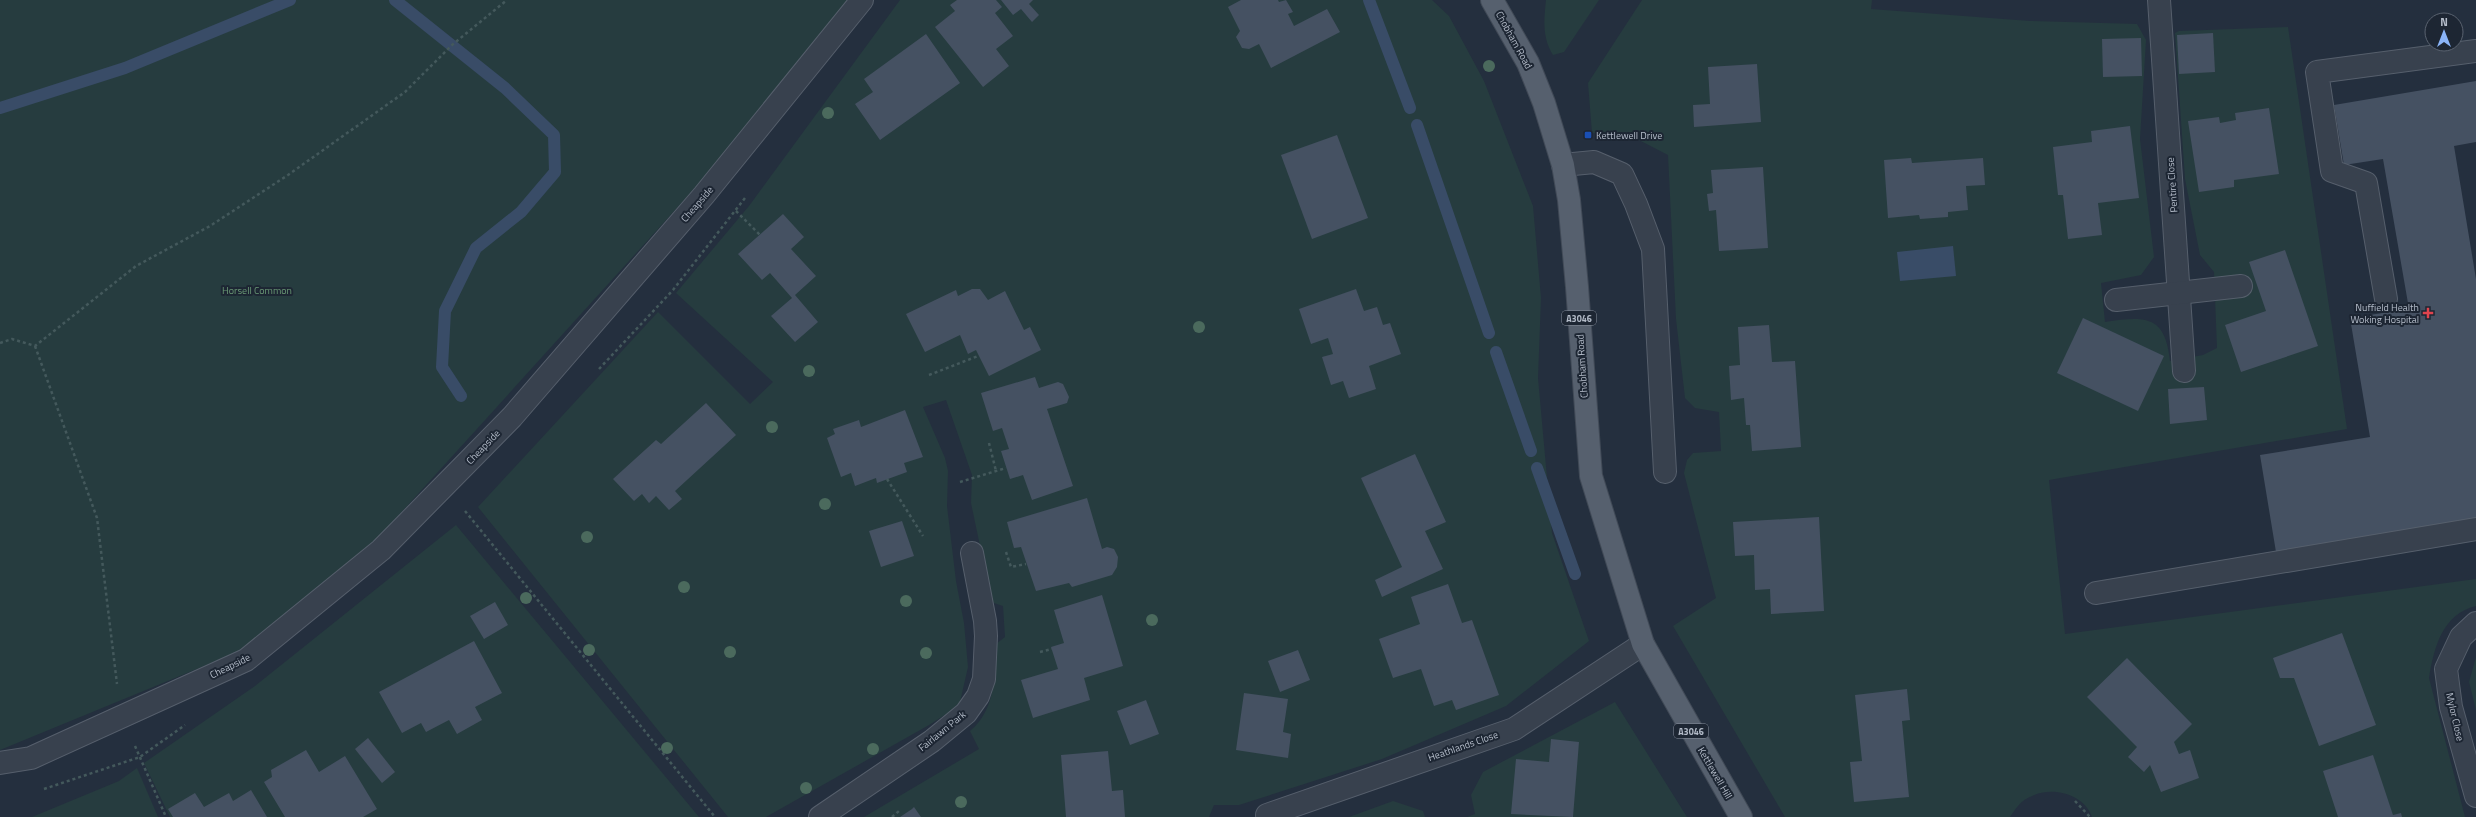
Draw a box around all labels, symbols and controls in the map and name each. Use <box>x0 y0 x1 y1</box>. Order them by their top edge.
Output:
street label: Chobham Road <box>1492 8 1536 72</box>
north arrow <box>2424 12 2464 52</box>
text: N <box>2440 14 2448 30</box>
place label: Kettlewell Drive <box>1596 128 1662 143</box>
marker: Kettlewell Drive <box>1583 130 1593 140</box>
street label: Pentire Close <box>2163 157 2181 213</box>
street label: Cheapside <box>677 183 717 225</box>
park label: Horsell Common <box>222 283 292 298</box>
place label: Nuffield Health Woking Hospital <box>2350 300 2419 327</box>
marker: Nuffield Health Woking Hospital <box>2422 307 2434 319</box>
road number: A3046 <box>1562 311 1596 325</box>
street label: Chobham Road <box>1572 334 1592 398</box>
street label: Cheapside <box>463 426 503 468</box>
street label: Cheapside <box>207 650 253 682</box>
street label: Mylor Close <box>2442 691 2468 743</box>
street label: Fairlawn Park <box>915 707 969 755</box>
road number: A3046 <box>1674 724 1708 738</box>
street label: Heathlands Close <box>1426 727 1500 765</box>
street label: Kettlewell Hill <box>1694 744 1736 802</box>

